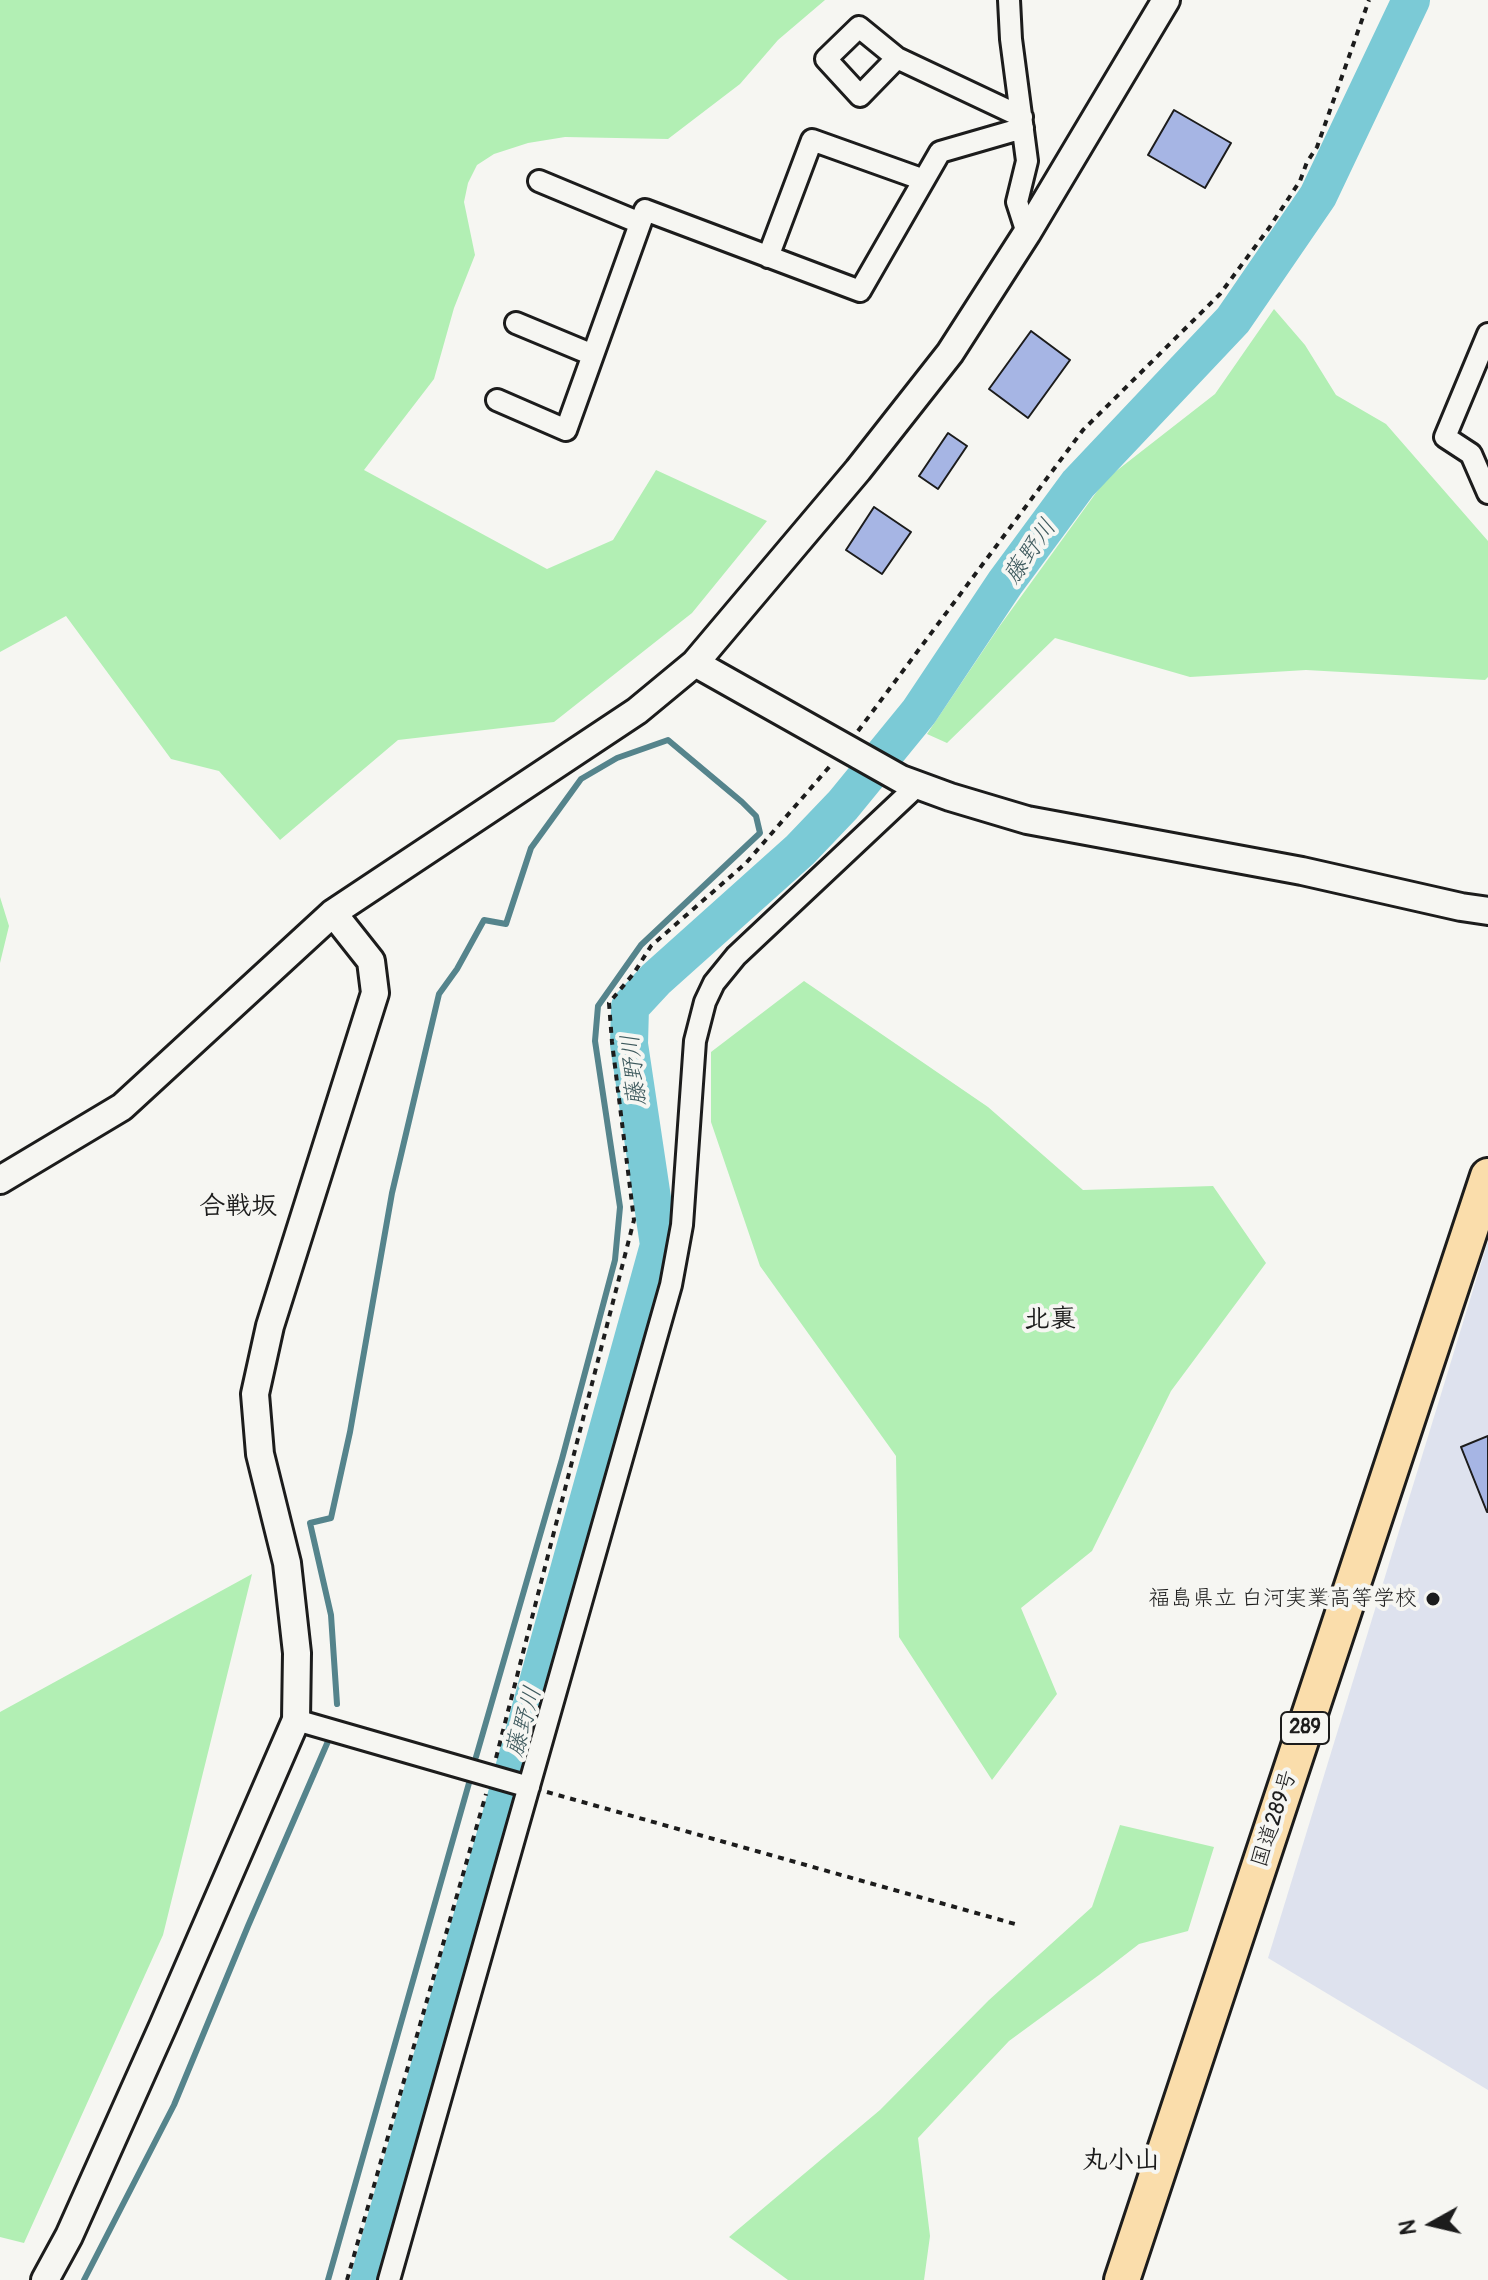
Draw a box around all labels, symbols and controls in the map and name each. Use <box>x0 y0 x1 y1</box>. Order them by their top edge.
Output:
water label: 藤野川 <box>999 514 1063 590</box>
water label: 藤野川 <box>617 1033 653 1107</box>
district label: 合戦坂 <box>199 1191 277 1223</box>
district label: 北裏 <box>1024 1304 1076 1336</box>
place label: 福島県立 白河実業高等学校 <box>1148 1586 1417 1612</box>
marker: 福島県立 白河実業高等学校 <box>1424 1590 1442 1608</box>
water label: 藤野川 <box>501 1683 549 1761</box>
road number: 289 <box>1281 1712 1329 1744</box>
street label: 国道289号 <box>1247 1767 1303 1871</box>
district label: 丸小山 <box>1082 2145 1160 2177</box>
north arrow <box>1392 2184 1472 2264</box>
text: N <box>1393 2218 1423 2237</box>

